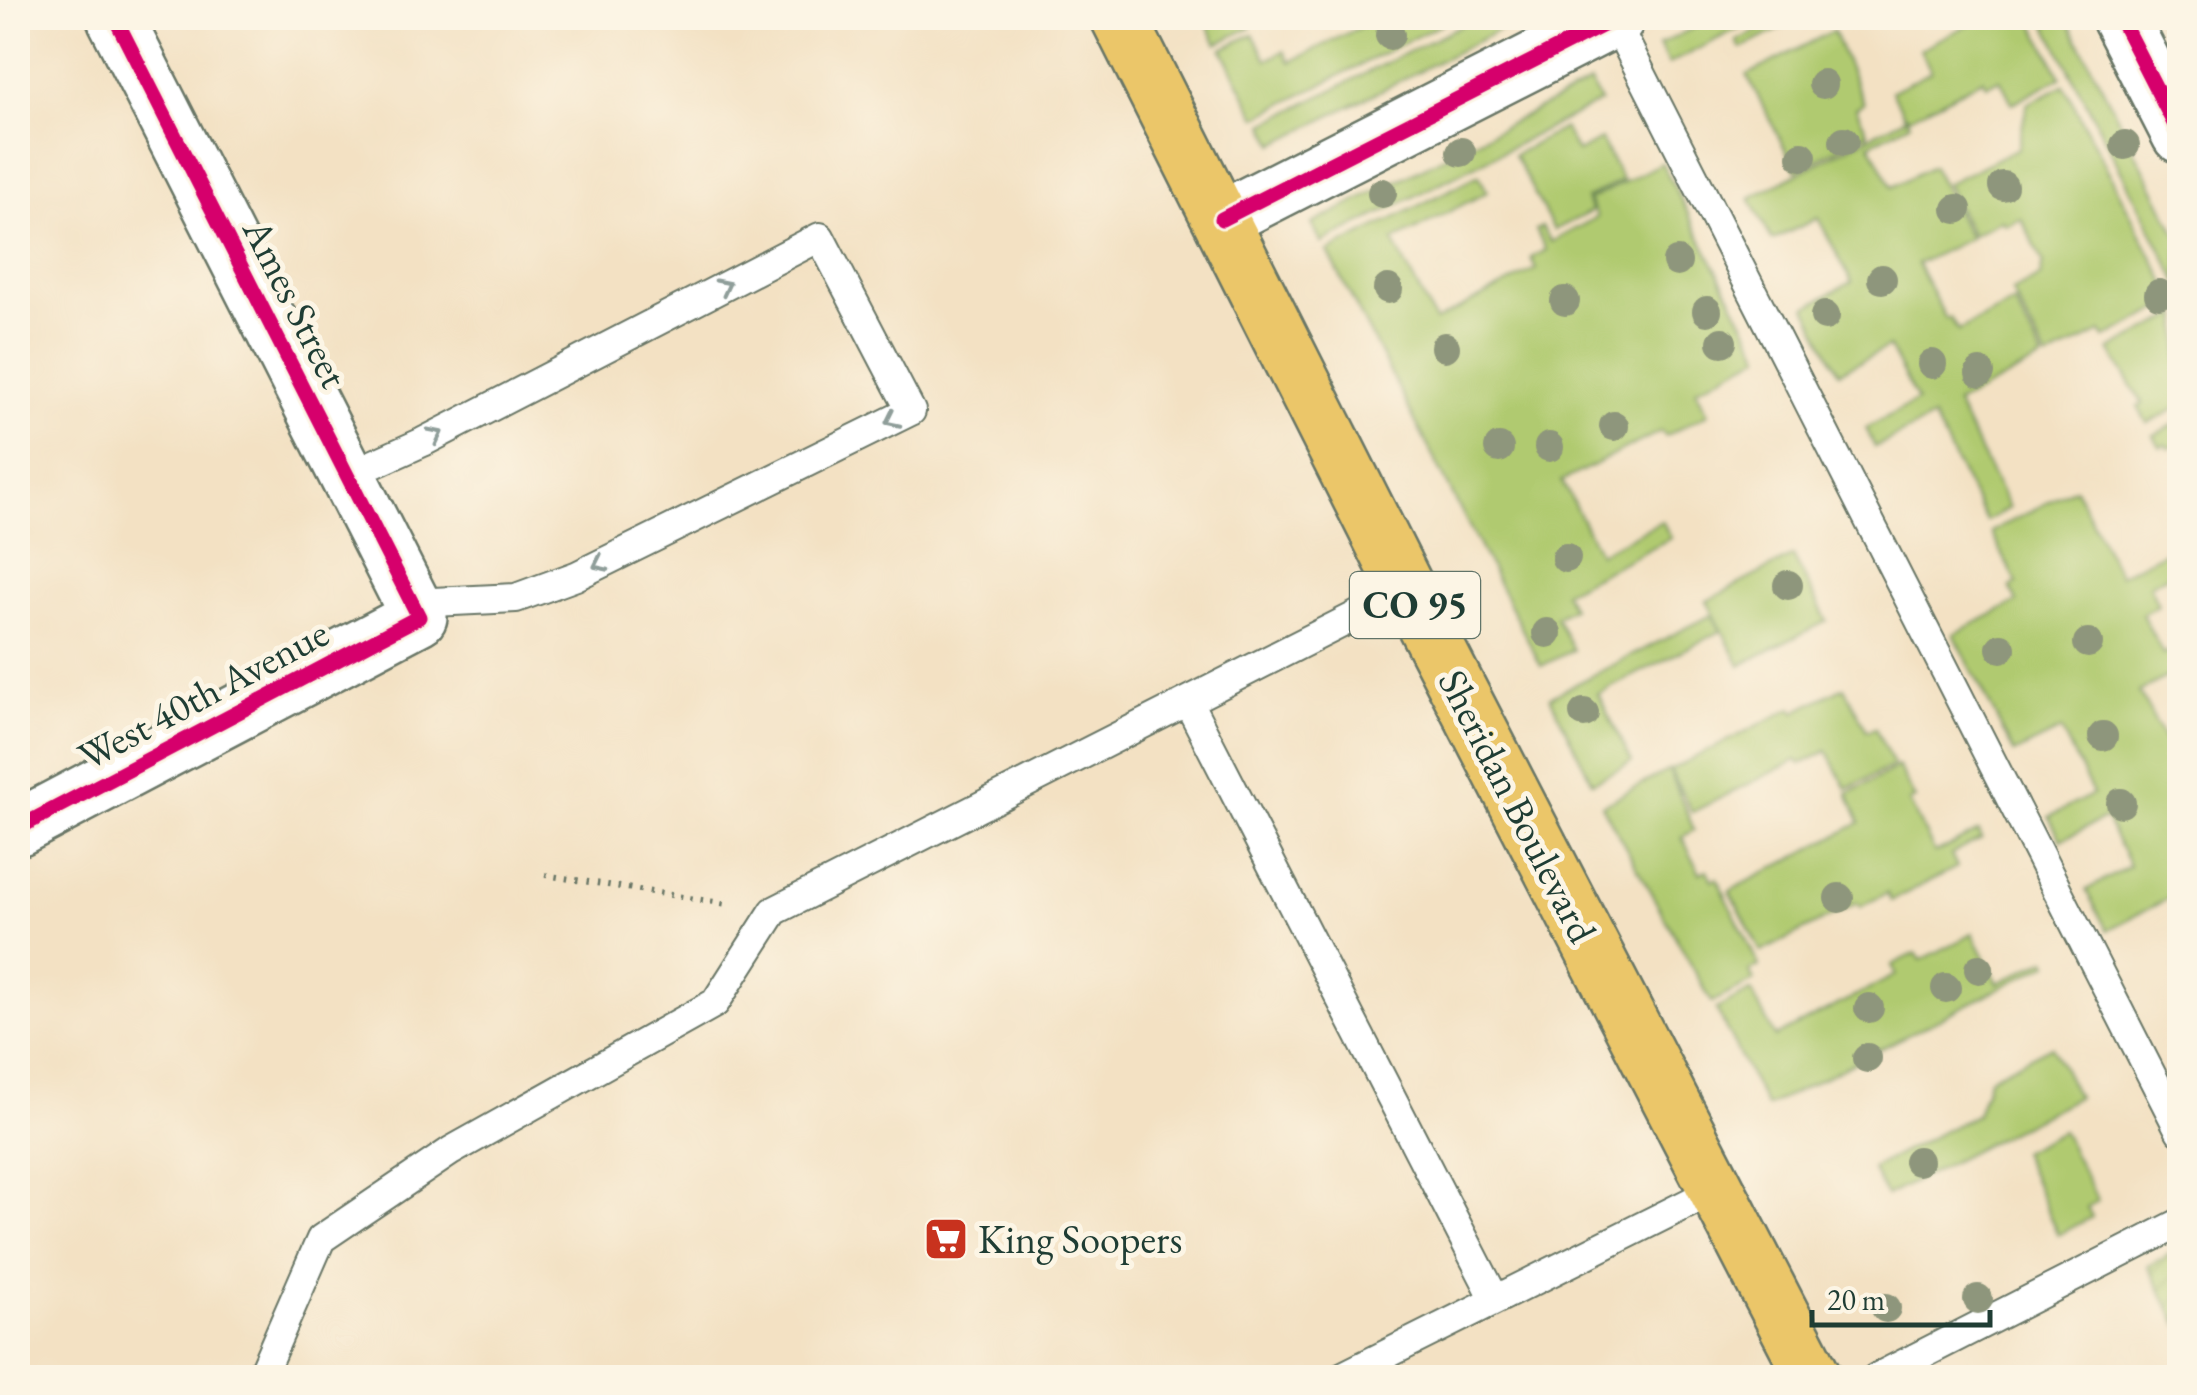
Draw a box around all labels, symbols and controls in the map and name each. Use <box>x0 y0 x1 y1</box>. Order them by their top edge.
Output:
street label: Ames Street <box>231 209 361 397</box>
one-way arrow <box>714 279 732 298</box>
one-way arrow <box>884 408 902 428</box>
one-way arrow <box>425 428 443 448</box>
one-way arrow <box>593 552 611 571</box>
road number: CO 95 <box>1350 572 1480 638</box>
street label: West 40th Avenue <box>69 606 337 782</box>
street label: Sheridan Boulevard <box>1427 661 1609 952</box>
place label: King Soopers <box>978 1213 1182 1265</box>
supermarket icon: King Soopers <box>923 1216 969 1262</box>
scale bar <box>1812 1265 1990 1327</box>
text: 20 m <box>1827 1280 1885 1319</box>

